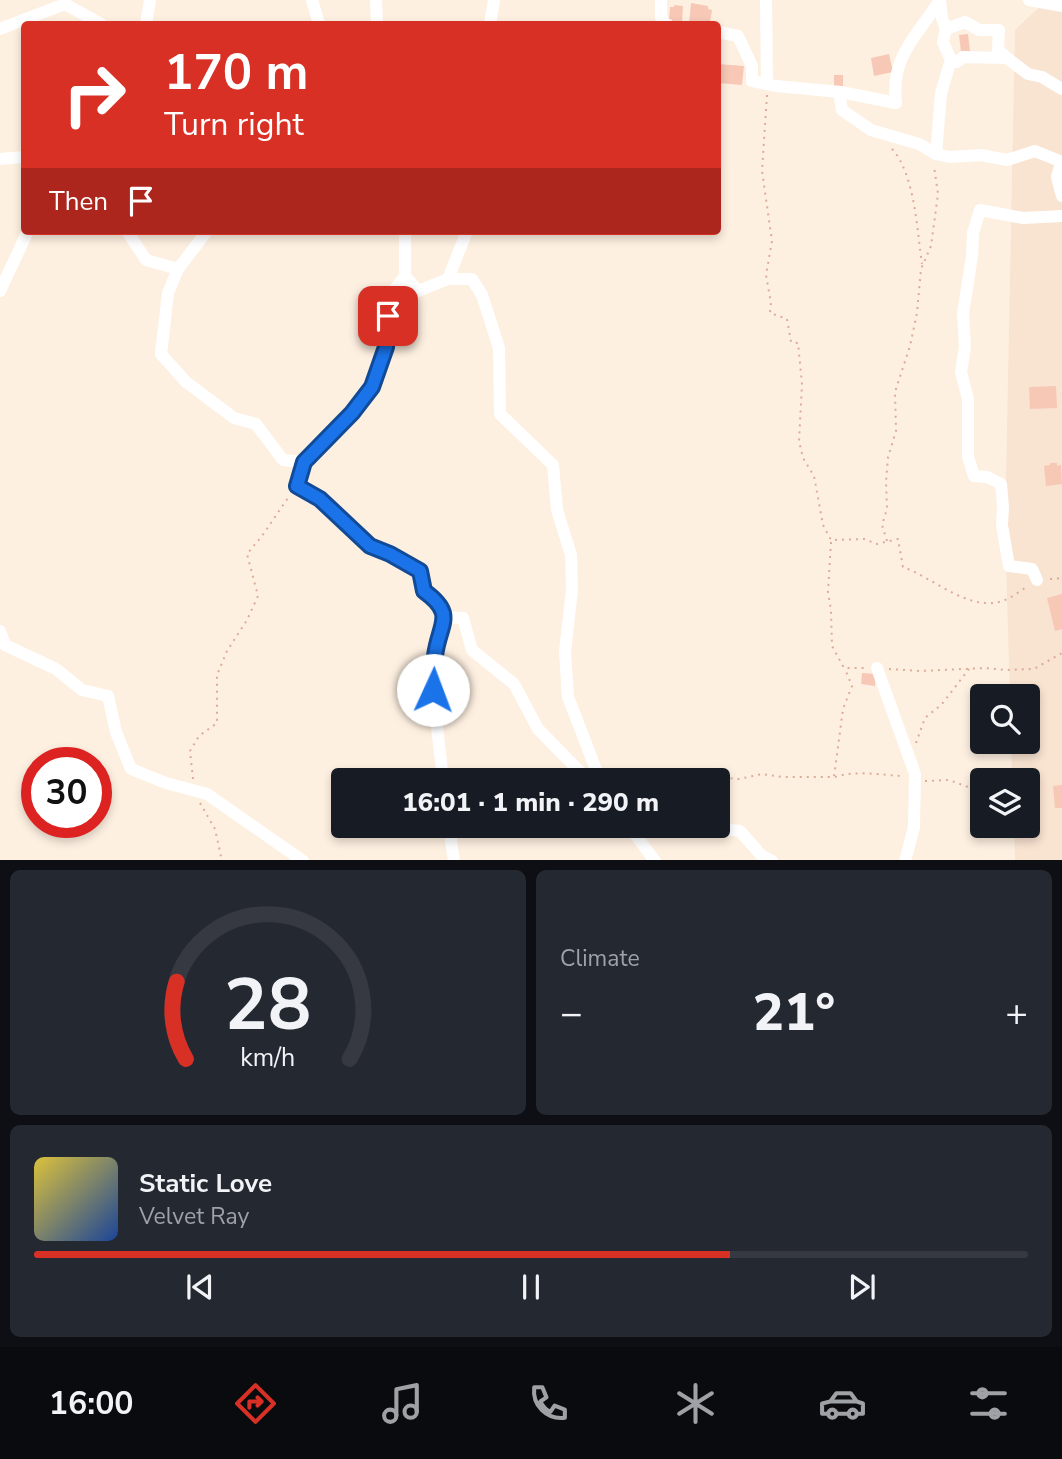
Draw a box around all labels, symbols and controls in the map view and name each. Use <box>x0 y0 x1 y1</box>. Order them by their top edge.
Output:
text: 170 m <box>164 39 308 106</box>
icon: right <box>49 49 140 140</box>
text: Turn right <box>164 103 304 146</box>
icon: arrive <box>122 182 160 220</box>
text: Then <box>49 184 108 219</box>
pin <box>358 286 418 346</box>
icon: arrive <box>369 297 407 335</box>
position arrow <box>396 653 470 727</box>
map controls <box>970 684 1040 838</box>
button: search <box>970 684 1040 754</box>
speed limit sign: 30 <box>21 747 112 838</box>
button: layers <box>970 768 1040 838</box>
text: 16:01 · 1 min · 290 m <box>402 785 659 820</box>
text: Climate <box>560 943 640 974</box>
text: 28 <box>224 955 312 1055</box>
text: 21° <box>753 977 835 1048</box>
text: − <box>560 988 583 1039</box>
text: + <box>1005 988 1028 1039</box>
text: km/h <box>240 1040 296 1074</box>
text: Static Love <box>139 1166 272 1201</box>
text: Velvet Ray <box>139 1201 249 1232</box>
icon: previous <box>181 1268 219 1306</box>
icon: pause <box>512 1268 550 1306</box>
icon: next <box>843 1268 881 1306</box>
icon: directions <box>231 1379 280 1428</box>
icon: music <box>378 1379 427 1428</box>
icon: phone <box>524 1379 573 1428</box>
icon: climate <box>671 1379 720 1428</box>
icon: car <box>818 1379 867 1428</box>
icon: filters <box>964 1379 1013 1428</box>
text: 16:00 <box>49 1382 134 1425</box>

